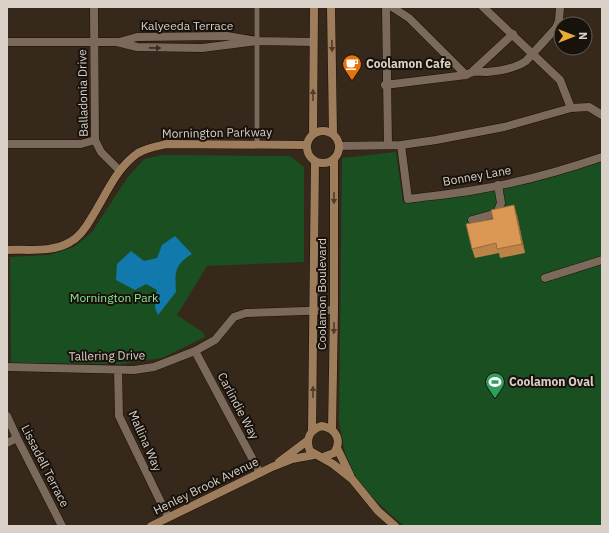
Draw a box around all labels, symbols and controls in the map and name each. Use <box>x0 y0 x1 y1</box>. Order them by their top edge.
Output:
north arrow <box>553 16 593 56</box>
street label: Kalyeeda Terrace <box>141 18 234 33</box>
text: N <box>576 32 590 40</box>
one-way arrow <box>328 40 335 52</box>
one-way arrow <box>149 45 162 51</box>
street label: Balladonia Drive <box>74 49 91 137</box>
cafe icon: Coolamon Cafe <box>341 53 363 81</box>
place label: Coolamon Cafe <box>366 56 451 71</box>
one-way arrow <box>310 88 316 101</box>
street label: Mornington Parkway <box>162 124 272 141</box>
street label: Bonney Lane <box>441 162 513 189</box>
one-way arrow <box>331 192 337 205</box>
street label: Coolamon Boulevard <box>314 238 329 350</box>
park label: Mornington Park <box>70 290 159 305</box>
one-way arrow <box>331 322 337 335</box>
street label: Tallering Drive <box>68 347 146 364</box>
street label: Carlindie Way <box>215 370 262 442</box>
sports icon: Coolamon Oval <box>484 371 506 399</box>
place label: Coolamon Oval <box>509 374 594 389</box>
one-way arrow <box>310 385 316 398</box>
street label: Mallina Way <box>125 408 165 473</box>
street label: Lissadell Terrace <box>18 422 73 510</box>
street label: Henley Brook Avenue <box>151 453 261 518</box>

